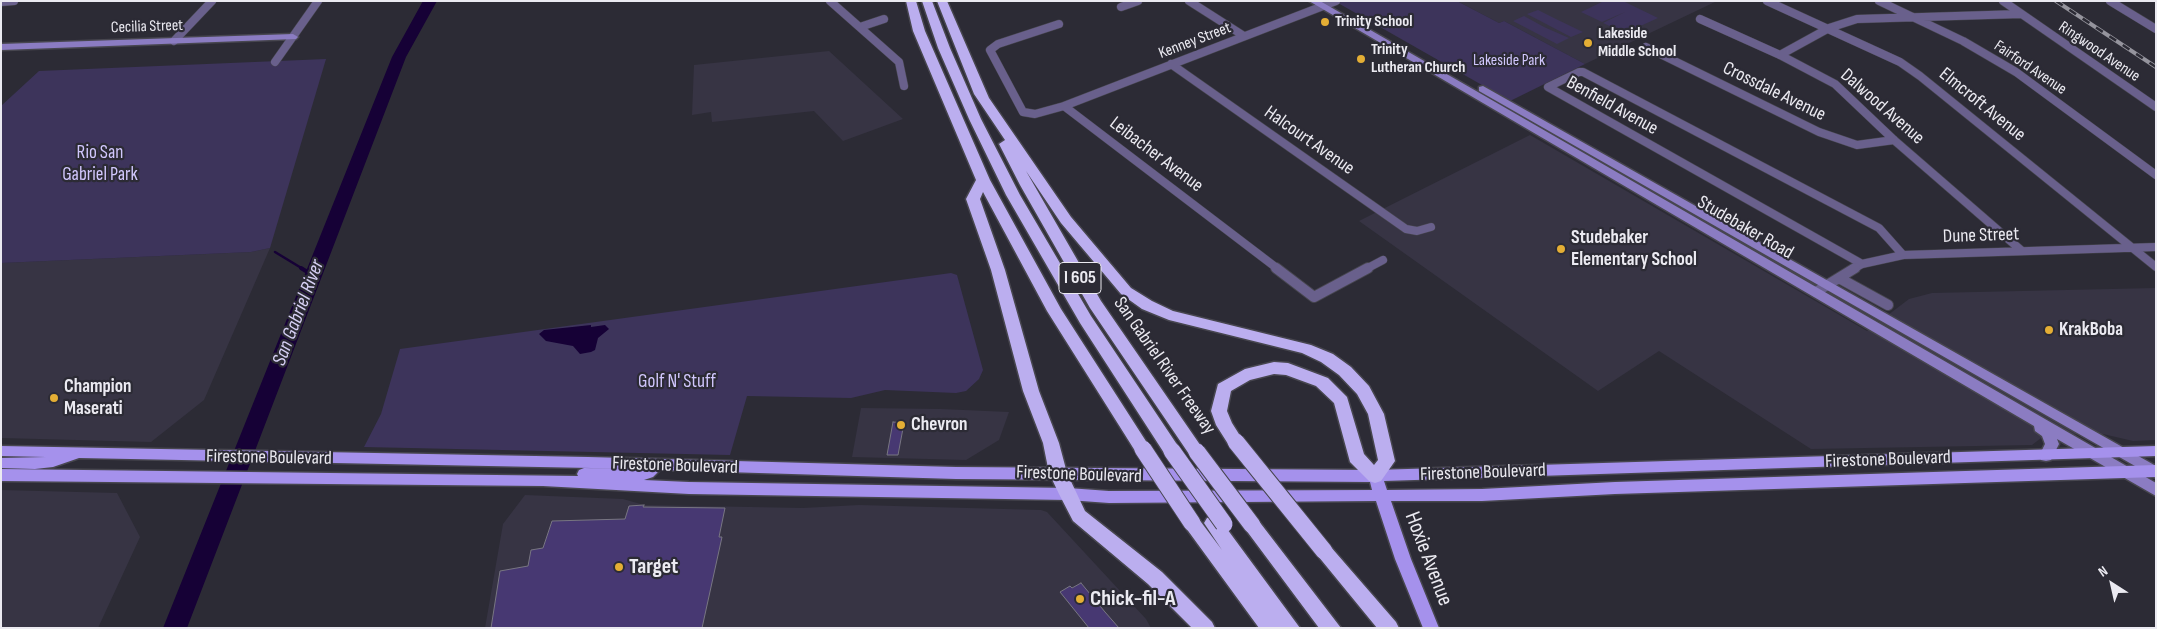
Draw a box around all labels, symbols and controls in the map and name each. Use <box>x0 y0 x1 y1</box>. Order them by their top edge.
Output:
place label: Trinity School <box>1335 12 1412 32</box>
street label: Cecilia Street <box>111 16 183 38</box>
marker: Trinity School <box>1319 16 1331 28</box>
street label: Kenney Street <box>1156 18 1234 64</box>
street label: Ringwood Avenue <box>2055 18 2143 86</box>
place label: Lakeside Middle School <box>1598 24 1676 62</box>
marker: Lakeside Middle School <box>1582 37 1594 49</box>
street label: Fairford Avenue <box>1990 37 2070 99</box>
place label: Trinity Lutheran Church <box>1371 40 1465 78</box>
park label: Lakeside Park <box>1473 51 1545 71</box>
marker: Trinity Lutheran Church <box>1355 53 1367 65</box>
street label: Crossdale Avenue <box>1719 57 1829 127</box>
street label: Elmcroft Avenue <box>1934 63 2030 147</box>
street label: Dalwood Avenue <box>1835 64 1929 150</box>
street label: Benfield Avenue <box>1562 72 1662 140</box>
street label: Halcourt Avenue <box>1260 102 1358 180</box>
street label: Leibacher Avenue <box>1105 112 1207 198</box>
park label: Rio San Gabriel Park <box>62 142 138 186</box>
street label: Studebaker Road <box>1693 191 1797 265</box>
street label: Dune Street <box>1943 223 2019 249</box>
place label: Studebaker Elementary School <box>1571 227 1697 271</box>
marker: Studebaker Elementary School <box>1555 243 1567 255</box>
water label: San Gabriel River <box>268 257 330 369</box>
road number: I 605 <box>1059 262 1101 294</box>
street label: San Gabriel River Freeway <box>1108 293 1220 439</box>
place label: KrakBoba <box>2059 319 2123 341</box>
marker: KrakBoba <box>2043 324 2055 336</box>
park label: Golf N' Stuff <box>638 371 716 393</box>
place label: Champion Maserati <box>64 376 131 420</box>
marker: Champion Maserati <box>48 392 60 404</box>
place label: Chevron <box>911 414 968 436</box>
marker: Chevron <box>895 419 907 431</box>
street label: Firestone Boulevard <box>206 446 332 470</box>
street label: Firestone Boulevard <box>1825 446 1951 474</box>
street label: Firestone Boulevard <box>612 452 738 480</box>
street label: Firestone Boulevard <box>1420 459 1546 487</box>
street label: Firestone Boulevard <box>1016 461 1142 489</box>
street label: Hoxie Avenue <box>1398 508 1458 610</box>
place label: Target <box>629 554 678 580</box>
north arrow <box>2087 559 2137 609</box>
marker: Target <box>613 561 625 573</box>
text: N <box>2095 562 2111 580</box>
place label: Chick-fil-A <box>1090 586 1175 612</box>
marker: Chick-fil-A <box>1074 593 1086 605</box>

